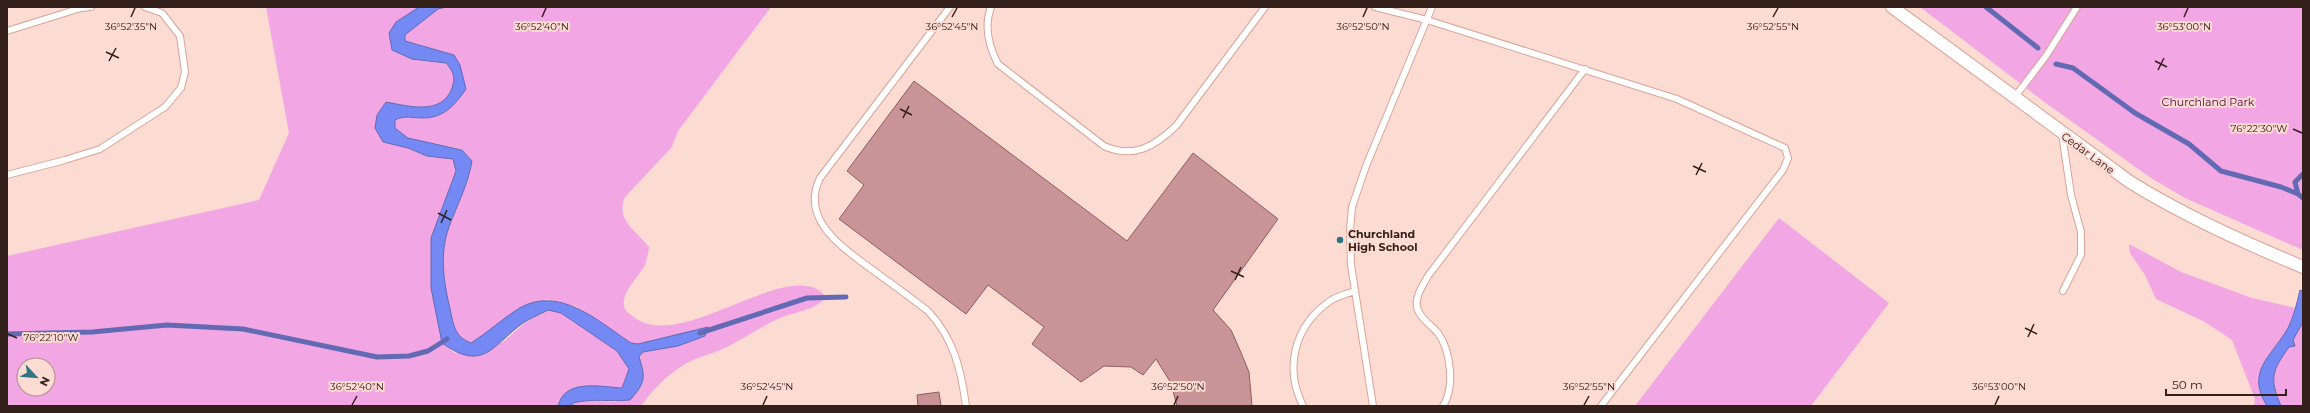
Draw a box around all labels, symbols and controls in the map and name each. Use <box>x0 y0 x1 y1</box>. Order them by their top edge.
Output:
text: 36°52'35"N <box>105 20 157 33</box>
text: 36°52'40"N <box>515 20 569 33</box>
text: 36°52'45"N <box>926 20 978 33</box>
text: 36°52'50"N <box>1336 20 1390 33</box>
text: 36°52'55"N <box>1747 20 1799 33</box>
text: 36°53'00"N <box>2157 20 2211 33</box>
park label: Churchland Park <box>2162 95 2255 109</box>
text: 76°22'30"W <box>2231 122 2287 135</box>
street label: Cedar Lane <box>2059 129 2118 177</box>
place label: Churchland High School <box>1348 227 1417 254</box>
marker: Churchland High School <box>1335 235 1345 245</box>
text: 76°22'10"W <box>23 331 79 344</box>
north arrow <box>16 357 56 397</box>
scale bar <box>2166 371 2286 397</box>
text: N <box>37 374 53 388</box>
text: 50 m <box>2172 377 2203 392</box>
text: 36°52'40"N <box>330 380 384 393</box>
text: 36°52'45"N <box>741 380 793 393</box>
text: 36°52'50"N <box>1151 380 1205 393</box>
text: 36°52'55"N <box>1563 380 1615 393</box>
text: 36°53'00"N <box>1972 380 2026 393</box>

